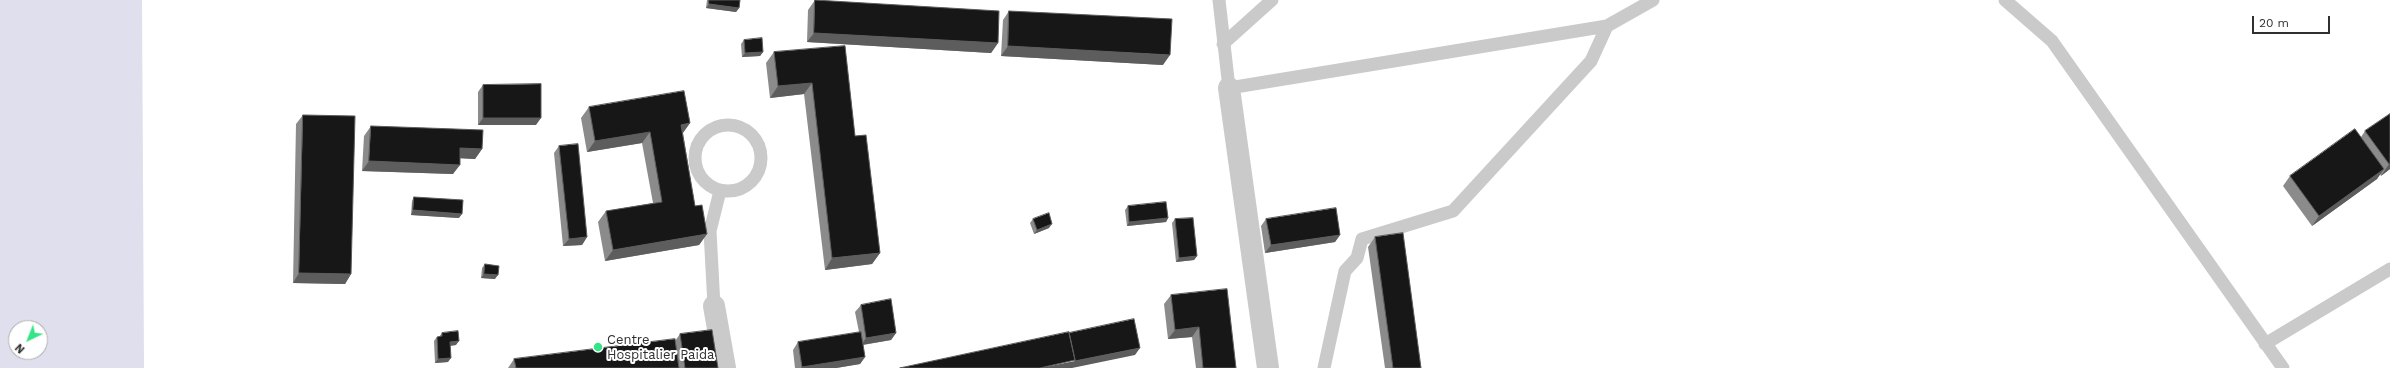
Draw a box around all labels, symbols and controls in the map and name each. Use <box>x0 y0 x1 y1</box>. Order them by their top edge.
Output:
scale bar <box>2254 8 2332 34</box>
text: 20 m <box>2259 16 2289 30</box>
north arrow <box>8 320 48 360</box>
place label: Centre Hospitalier Paida <box>607 332 714 363</box>
text: N <box>13 341 28 356</box>
marker: Centre Hospitalier Paida <box>592 341 604 353</box>

